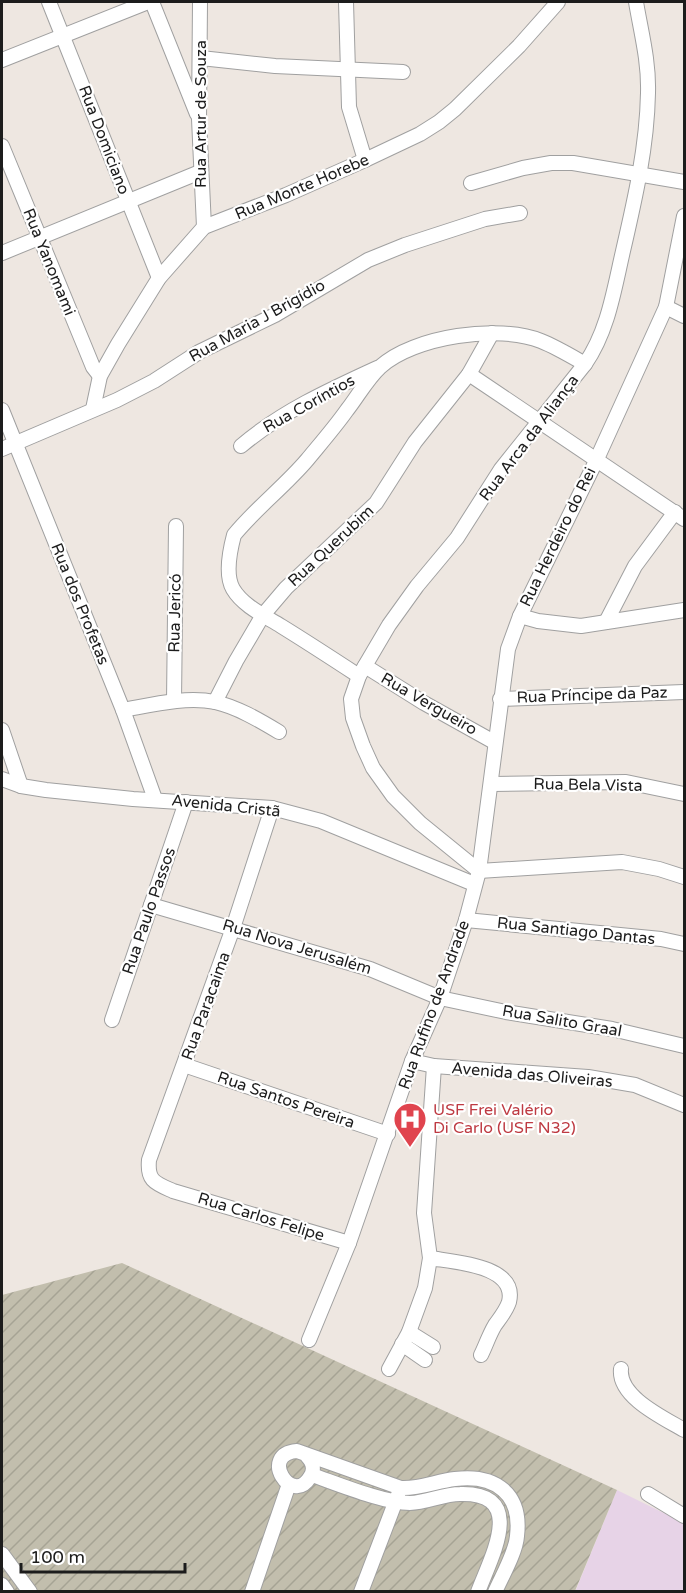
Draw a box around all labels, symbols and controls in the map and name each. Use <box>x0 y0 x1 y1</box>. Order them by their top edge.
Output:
street label: Rua Artur de Souza <box>191 40 211 188</box>
street label: Rua Domiciano <box>74 83 134 197</box>
street label: Rua Monte Horebe <box>232 150 372 224</box>
street label: Rua Yanomami <box>18 205 80 319</box>
street label: Rua Maria J Brigídio <box>185 275 329 367</box>
street label: Rua Coríntios <box>260 371 358 437</box>
street label: Rua Arca da Aliança <box>475 371 583 505</box>
street label: Rua Herdeiro do Rei <box>516 464 600 610</box>
street label: Rua Querubim <box>284 501 378 591</box>
street label: Rua dos Profetas <box>46 540 114 668</box>
street label: Rua Jericó <box>164 573 186 653</box>
street label: Rua Vergueiro <box>377 668 481 740</box>
street label: Rua Príncipe da Paz <box>516 682 668 708</box>
street label: Rua Bela Vista <box>533 774 643 796</box>
street label: Avenida Cristã <box>170 790 282 822</box>
street label: Rua Paulo Passos <box>118 845 180 977</box>
street label: Rua Santiago Dantas <box>496 913 656 949</box>
street label: Rua Nova Jerusalém <box>220 915 374 979</box>
street label: Rua Rufino de Andrade <box>394 918 474 1092</box>
street label: Rua Paracaima <box>177 949 235 1063</box>
street label: Rua Salito Graal <box>501 1001 623 1041</box>
street label: Avenida das Oliveiras <box>451 1058 613 1092</box>
street label: Rua Santos Pereira <box>215 1067 357 1133</box>
place label: USF Frei Valério Di Carlo (USF N32) <box>433 1100 576 1138</box>
hospital icon: USF Frei Valério Di Carlo (USF N32) <box>392 1101 428 1148</box>
street label: Rua Carlos Felipe <box>195 1188 327 1246</box>
scale bar <box>21 1536 184 1574</box>
text: 100 m <box>30 1546 85 1568</box>

